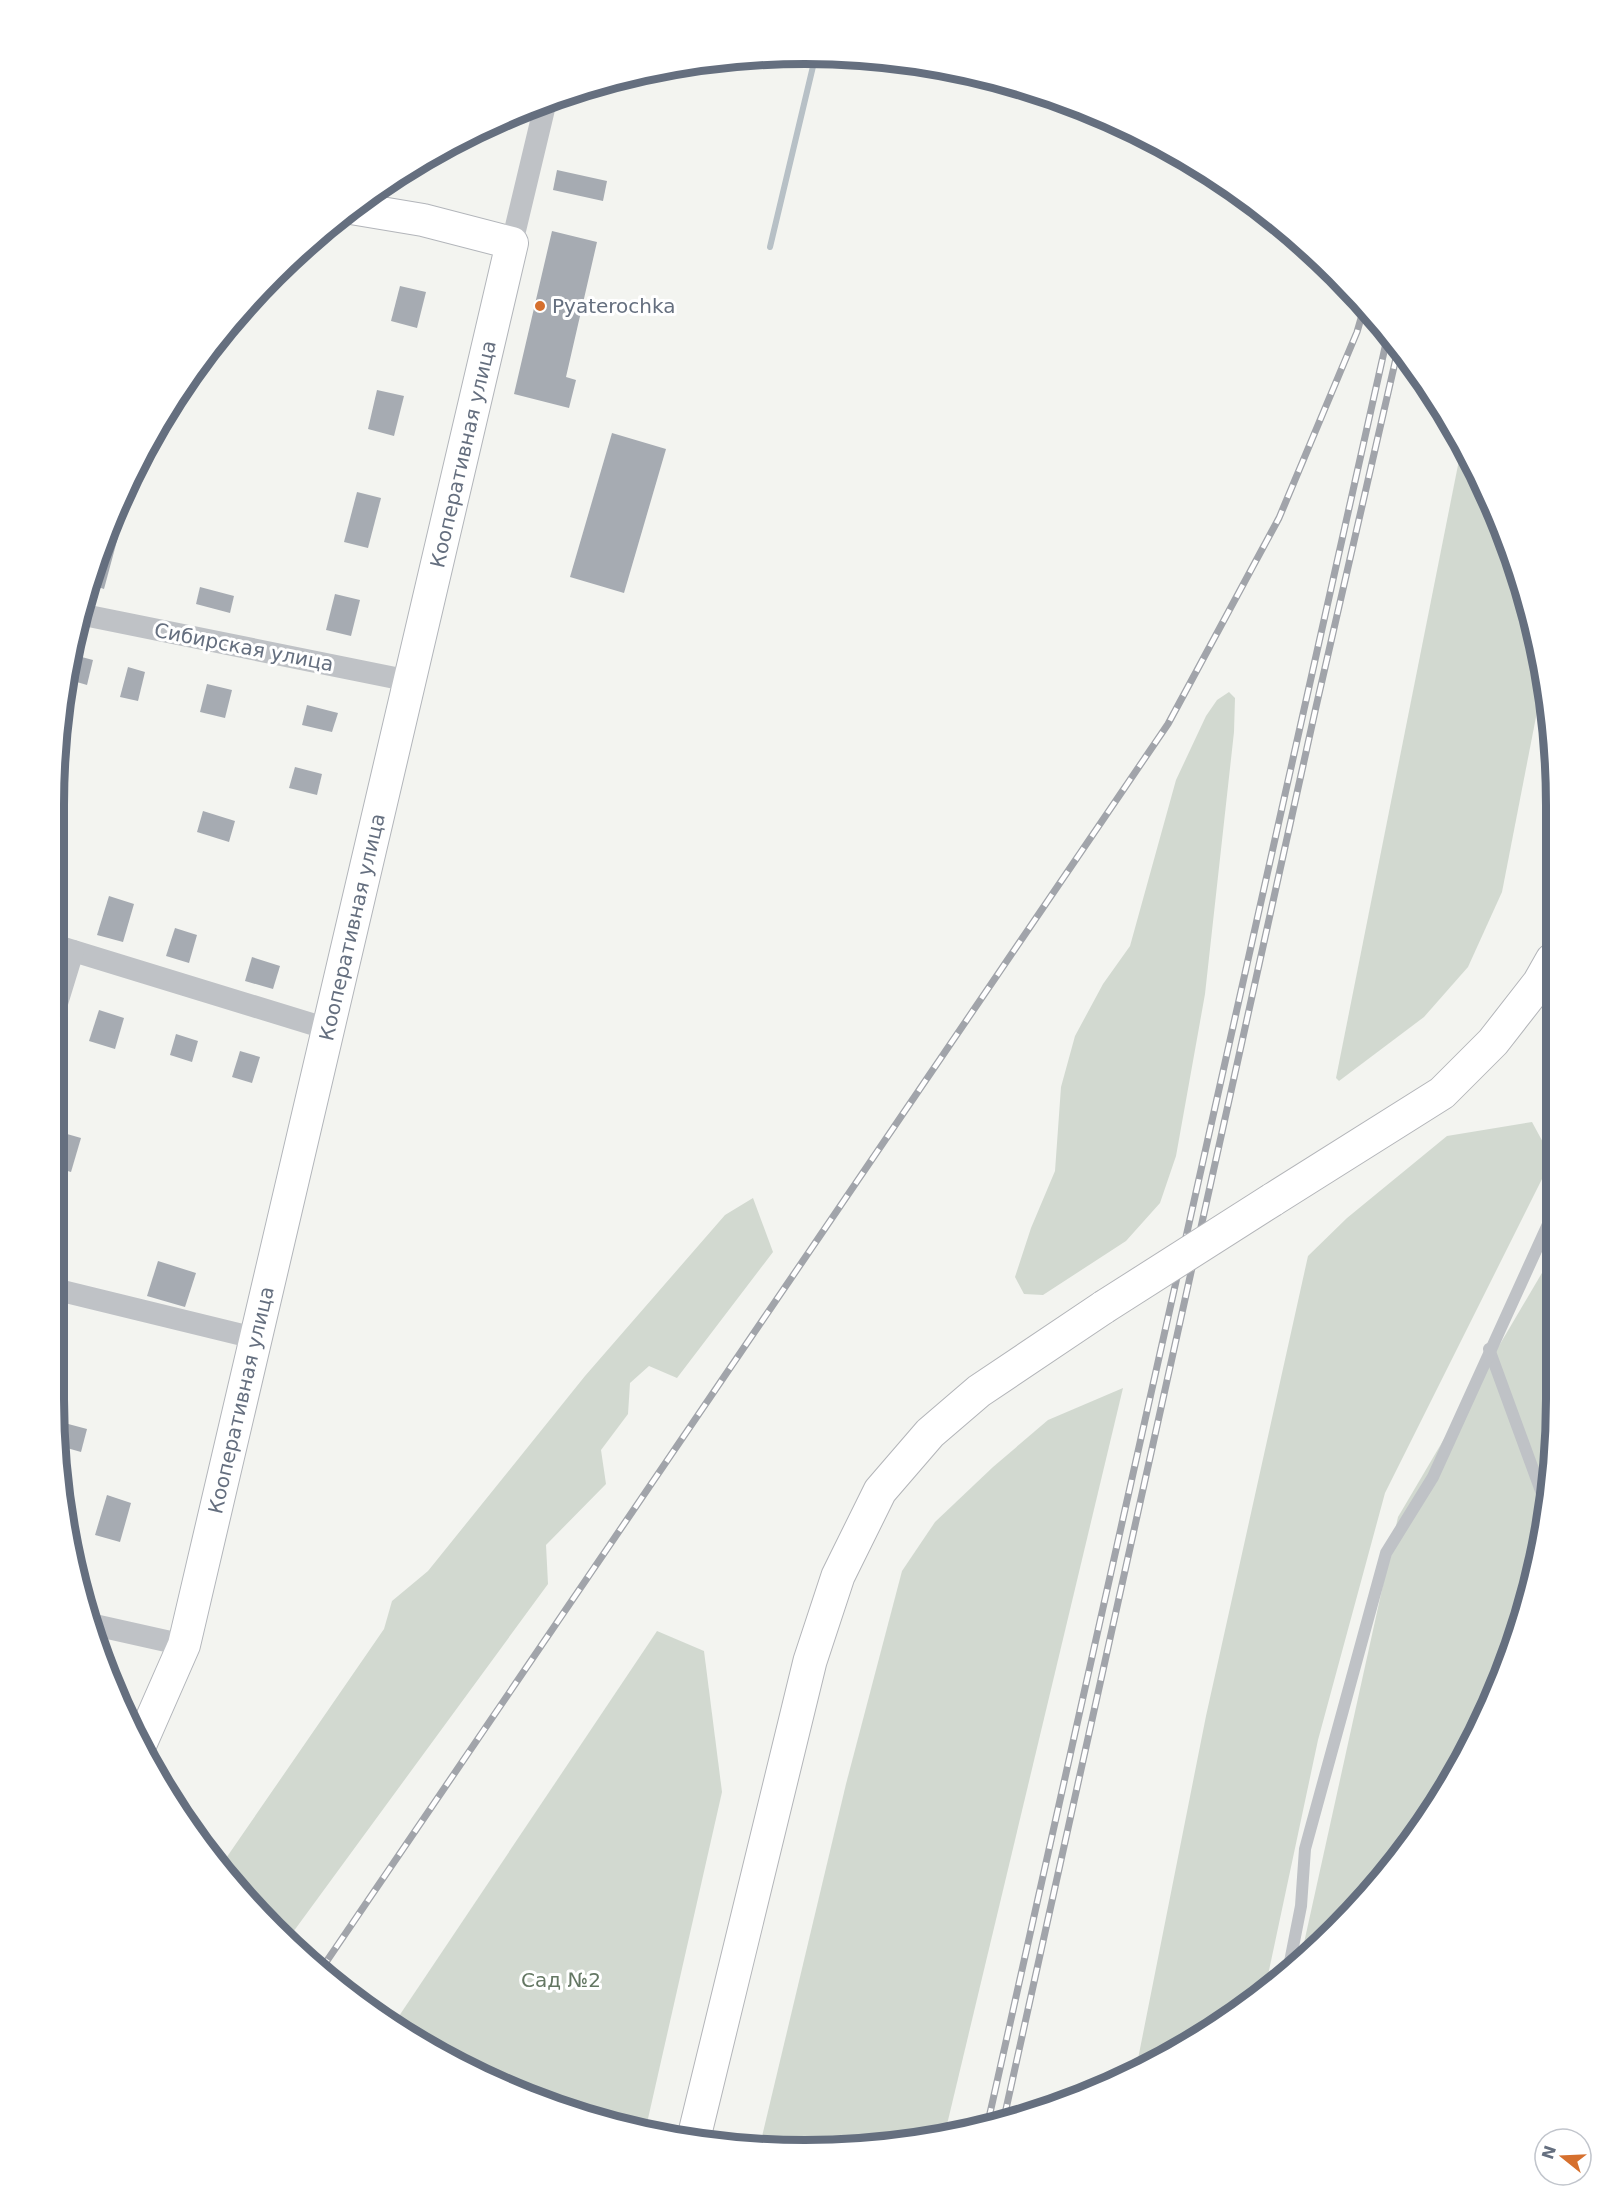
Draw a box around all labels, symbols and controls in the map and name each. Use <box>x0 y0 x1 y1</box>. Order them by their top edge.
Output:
place label: Pyaterochka <box>552 294 675 318</box>
marker: Pyaterochka <box>533 299 547 313</box>
street label: Кооперативная улица <box>425 338 501 570</box>
street label: Сибирская улица <box>152 618 336 676</box>
street label: Кооперативная улица <box>314 811 390 1043</box>
street label: Кооперативная улица <box>203 1284 279 1516</box>
park label: Сад №2 <box>521 1968 601 1992</box>
north arrow <box>1533 2127 1593 2187</box>
text: N <box>1538 2143 1560 2162</box>

